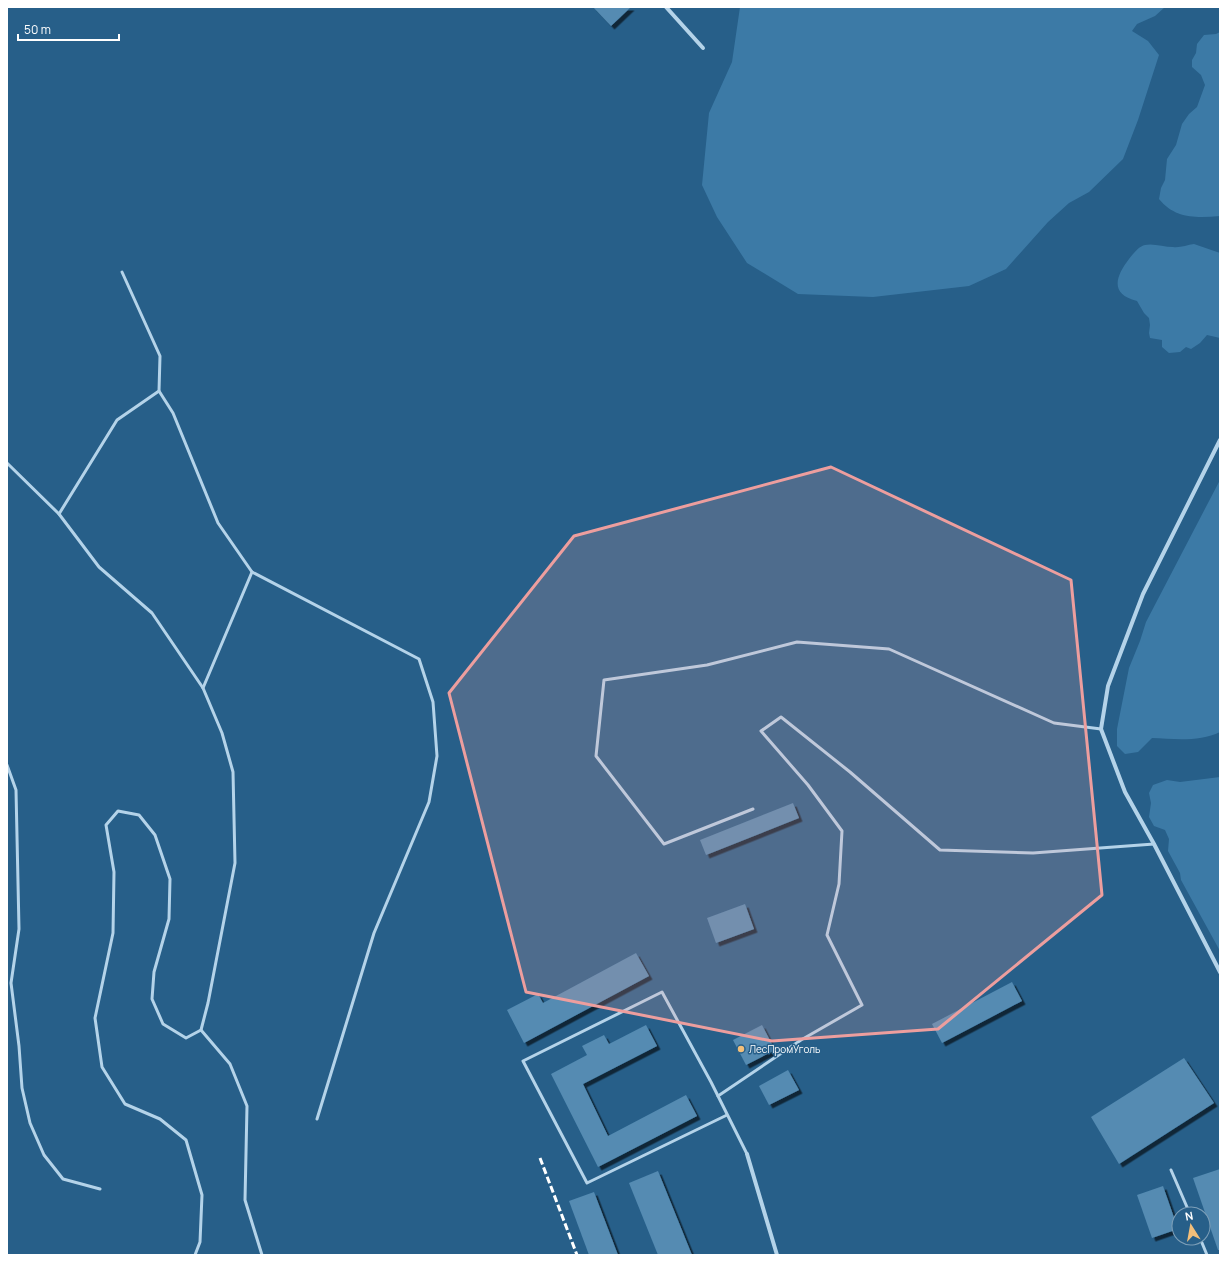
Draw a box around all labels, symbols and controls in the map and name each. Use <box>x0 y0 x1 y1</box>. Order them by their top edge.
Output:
scale bar <box>18 16 119 42</box>
text: 50 m <box>24 21 51 38</box>
place label: ЛесПромУголь <box>749 1042 820 1056</box>
marker: ЛесПромУголь <box>736 1044 746 1054</box>
north arrow <box>1171 1206 1211 1246</box>
text: N <box>1184 1208 1194 1224</box>

